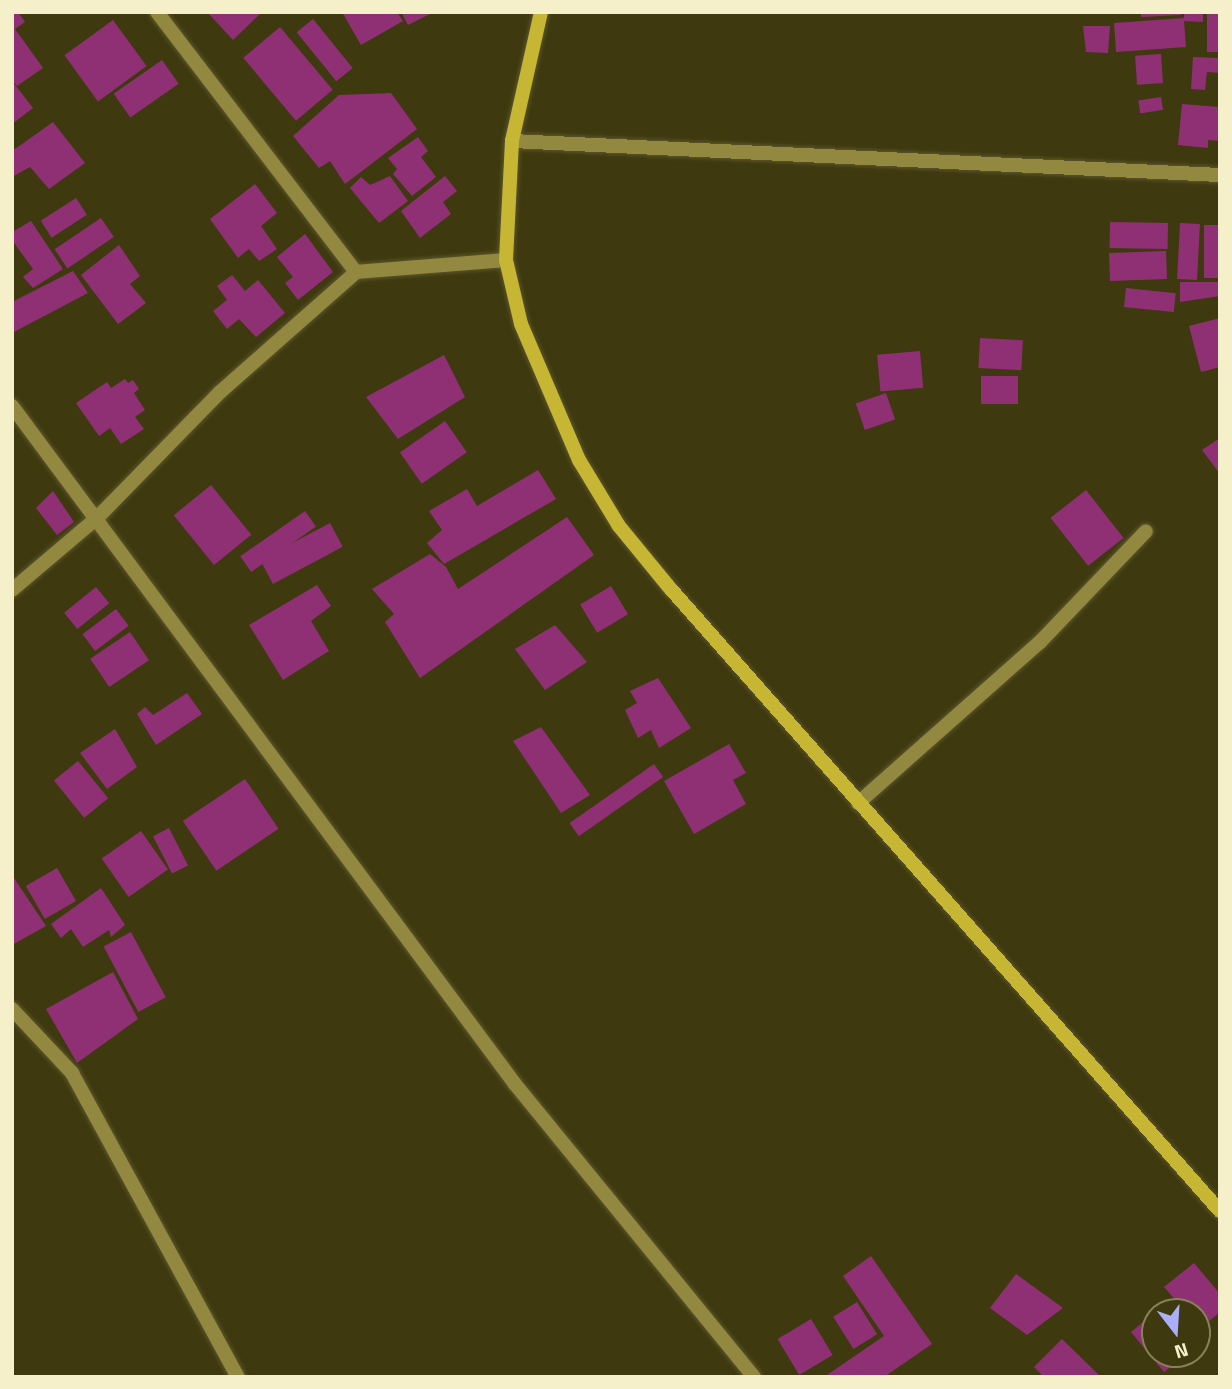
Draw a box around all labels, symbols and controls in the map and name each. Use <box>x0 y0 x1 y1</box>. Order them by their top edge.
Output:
north arrow <box>1141 1298 1211 1368</box>
text: N <box>1171 1336 1192 1367</box>

